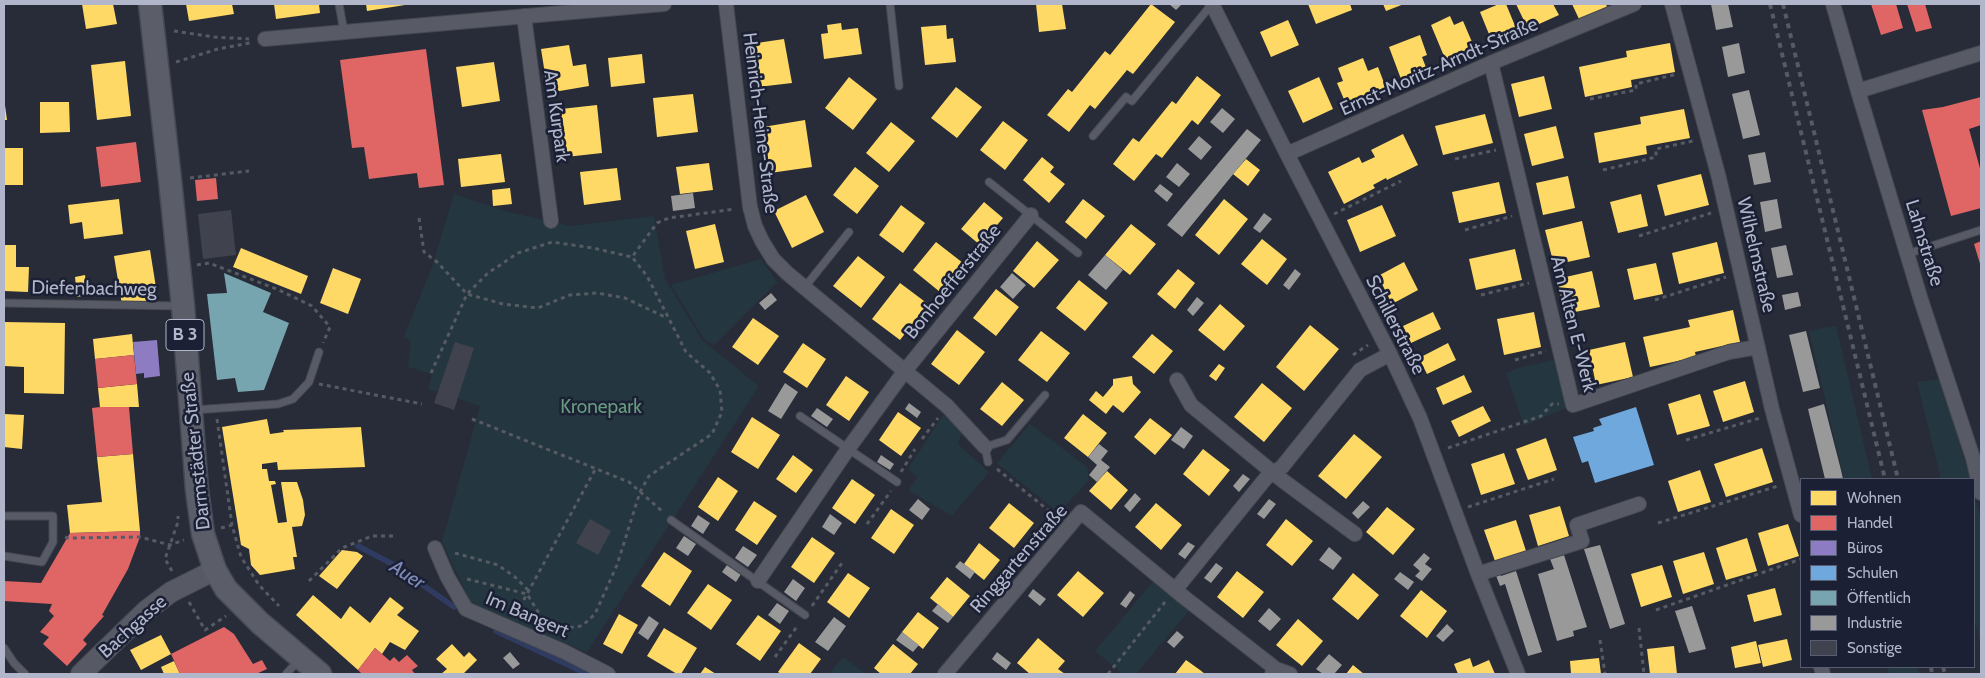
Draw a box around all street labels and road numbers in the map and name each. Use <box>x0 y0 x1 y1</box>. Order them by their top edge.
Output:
street label: Ernst-Moritz-Arndt-Straße <box>1337 13 1541 121</box>
street label: Heinrich-Heine-Straße <box>738 31 782 215</box>
street label: Am Kurpark <box>538 68 574 164</box>
street label: Wilhelmstraße <box>1732 195 1780 315</box>
street label: Lahnstraße <box>1900 197 1948 289</box>
street label: Bonhoefferstraße <box>900 220 1006 344</box>
street label: Am Alten E-Werk <box>1545 254 1601 394</box>
street label: Schillerstraße <box>1360 271 1430 379</box>
street label: Diefenbachweg <box>31 277 157 301</box>
road number: B 3 <box>166 320 204 350</box>
street label: Darmstädter Straße <box>176 371 216 531</box>
street label: Ringgartenstraße <box>966 500 1072 618</box>
street label: Im Bangert <box>482 587 572 643</box>
street label: Bachgasse <box>94 591 172 663</box>

